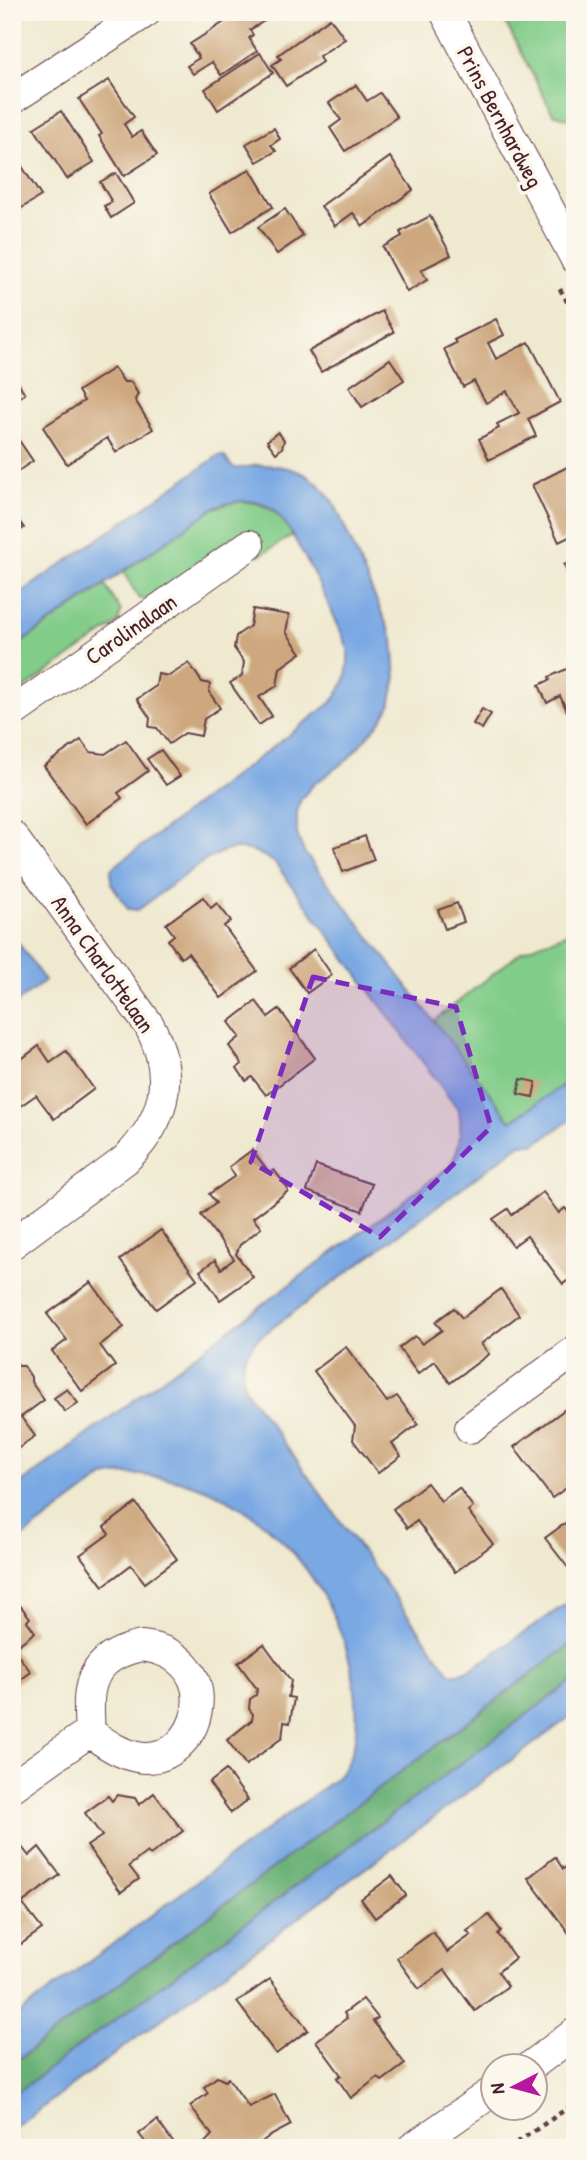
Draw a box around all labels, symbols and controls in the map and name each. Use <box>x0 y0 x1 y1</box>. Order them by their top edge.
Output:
street label: Prins Bernhardweg <box>450 41 551 193</box>
street label: Carolinalaan <box>79 586 183 671</box>
street label: Anna Charlottelaan <box>44 889 162 1039</box>
north arrow <box>478 2052 548 2122</box>
text: N <box>484 2082 511 2095</box>

